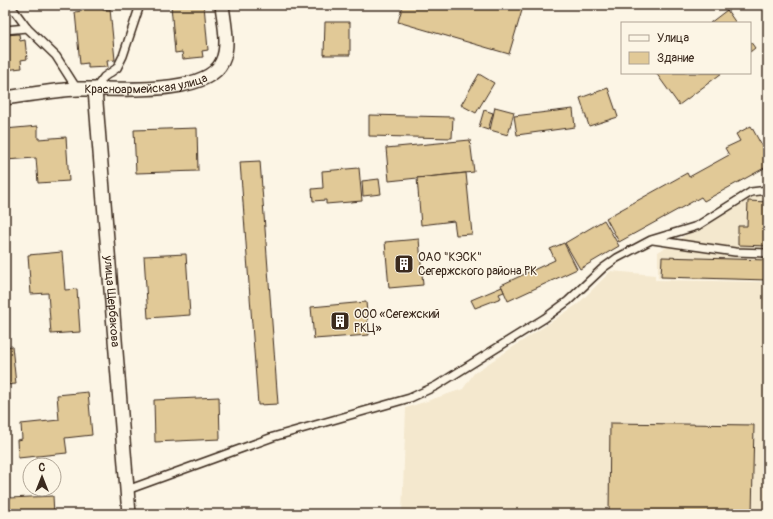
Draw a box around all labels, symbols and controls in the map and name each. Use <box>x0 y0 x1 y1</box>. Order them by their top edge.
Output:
legend <box>621 22 751 74</box>
text: Улица <box>657 31 689 46</box>
text: Здание <box>657 51 694 66</box>
street label: Красноармейская улица <box>84 70 210 97</box>
place label: ОАО "КЭСК" Сегержского района РК <box>418 250 537 279</box>
building icon: ОАО "КЭСК" Сегержского района РК <box>393 253 415 275</box>
street label: улица Щербакова <box>100 254 123 348</box>
place label: ООО «Сегежский РКЦ» <box>354 307 440 336</box>
building icon: ООО «Сегежский РКЦ» <box>329 310 351 332</box>
north arrow <box>22 457 62 497</box>
text: С <box>39 461 46 474</box>

